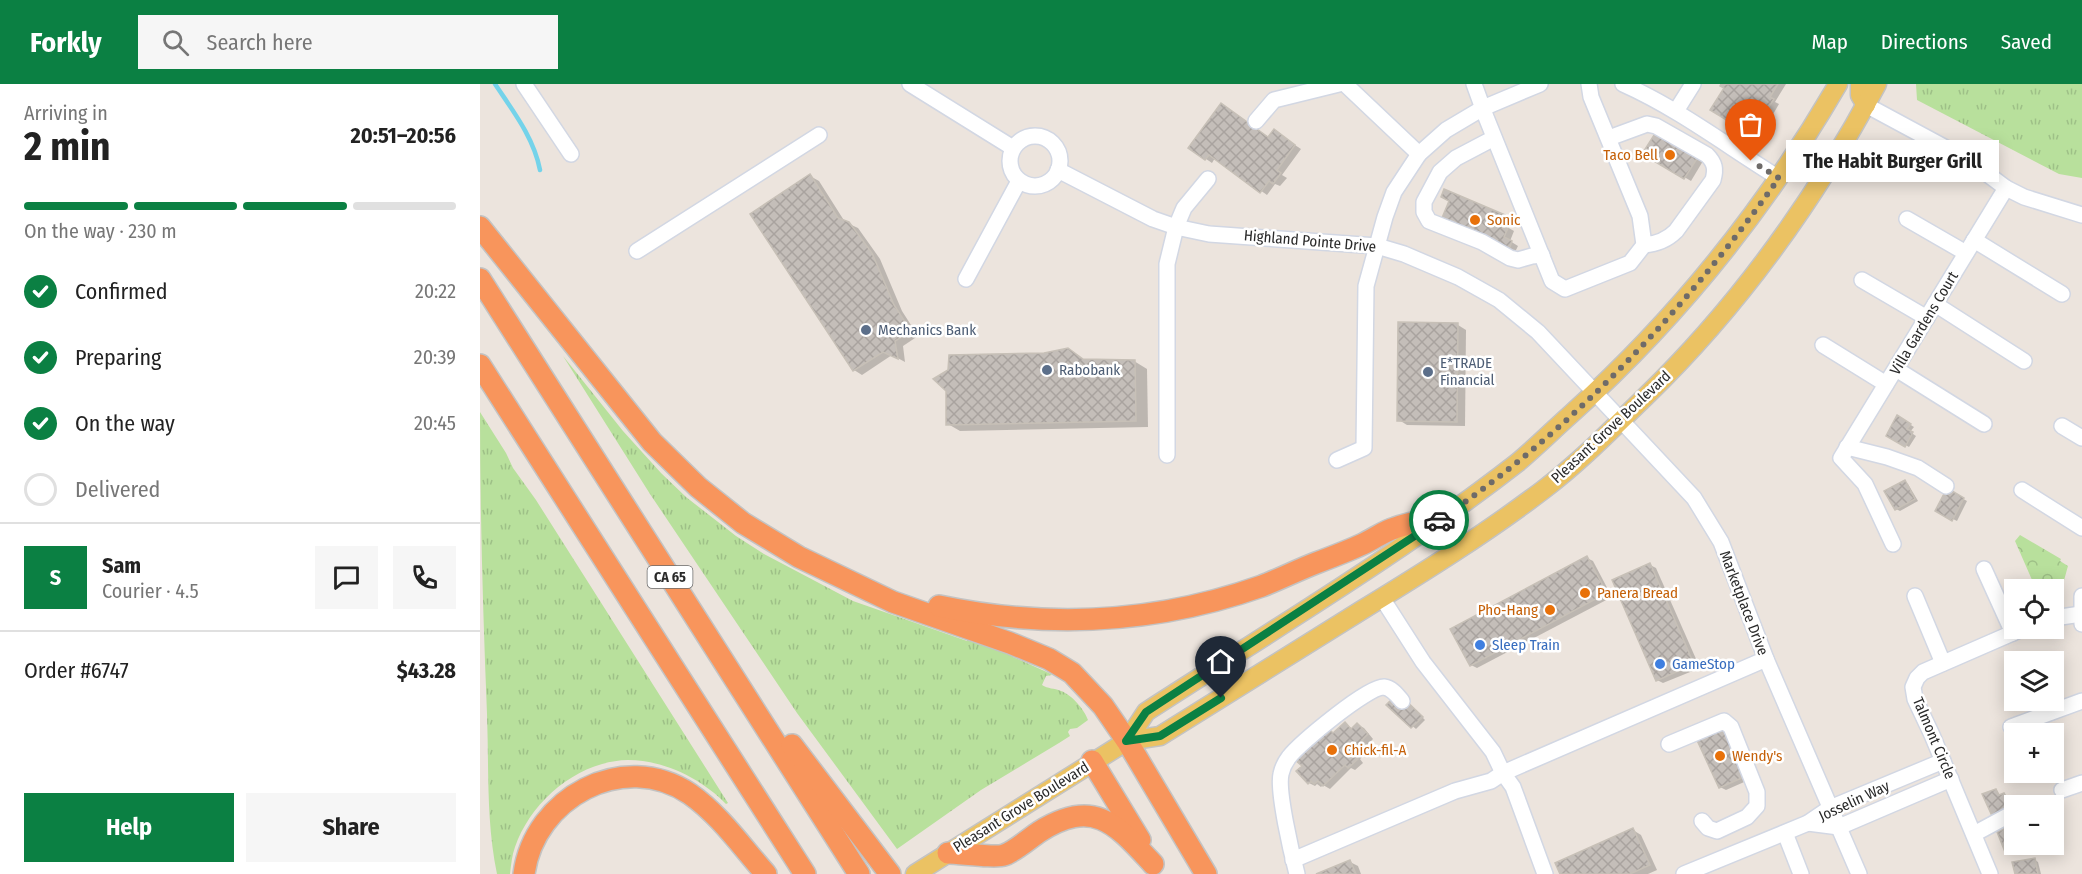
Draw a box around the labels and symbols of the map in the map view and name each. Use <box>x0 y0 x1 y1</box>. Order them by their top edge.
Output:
pin <box>1725 99 1776 161</box>
callout: The Habit Burger Grill <box>1787 140 2000 182</box>
place label: Taco Bell <box>1603 146 1658 164</box>
marker: Taco Bell <box>1663 148 1677 162</box>
place label: Sonic <box>1487 211 1521 229</box>
marker: Sonic <box>1468 213 1482 227</box>
street label: Highland Pointe Drive <box>1243 226 1377 256</box>
street label: Villa Gardens Court <box>1886 268 1962 378</box>
place label: Mechanics Bank <box>878 321 976 339</box>
marker: Mechanics Bank <box>859 323 873 337</box>
place label: E*TRADE Financial <box>1440 354 1494 389</box>
place label: Rabobank <box>1059 361 1120 379</box>
marker: Rabobank <box>1040 363 1054 377</box>
marker: E*TRADE Financial <box>1421 365 1435 379</box>
street label: Pleasant Grove Boulevard <box>1548 367 1674 487</box>
courier <box>1409 490 1469 550</box>
street label: Marketplace Drive <box>1716 548 1772 658</box>
road number: CA 65 <box>648 566 693 588</box>
place label: Panera Bread <box>1597 584 1678 602</box>
marker: Panera Bread <box>1578 586 1592 600</box>
place label: Pho-Hang <box>1478 601 1538 619</box>
marker: Pho-Hang <box>1543 603 1557 617</box>
pin <box>1195 636 1246 698</box>
place label: Sleep Train <box>1492 636 1560 654</box>
marker: Sleep Train <box>1473 638 1487 652</box>
place label: GameStop <box>1672 655 1735 673</box>
marker: GameStop <box>1653 657 1667 671</box>
street label: Talmont Circle <box>1909 694 1959 782</box>
place label: Chick-fil-A <box>1344 741 1406 759</box>
marker: Chick-fil-A <box>1325 743 1339 757</box>
place label: Wendy's <box>1732 747 1782 765</box>
marker: Wendy's <box>1713 749 1727 763</box>
street label: Pleasant Grove Boulevard <box>950 758 1092 856</box>
street label: Josselin Way <box>1816 777 1892 825</box>

